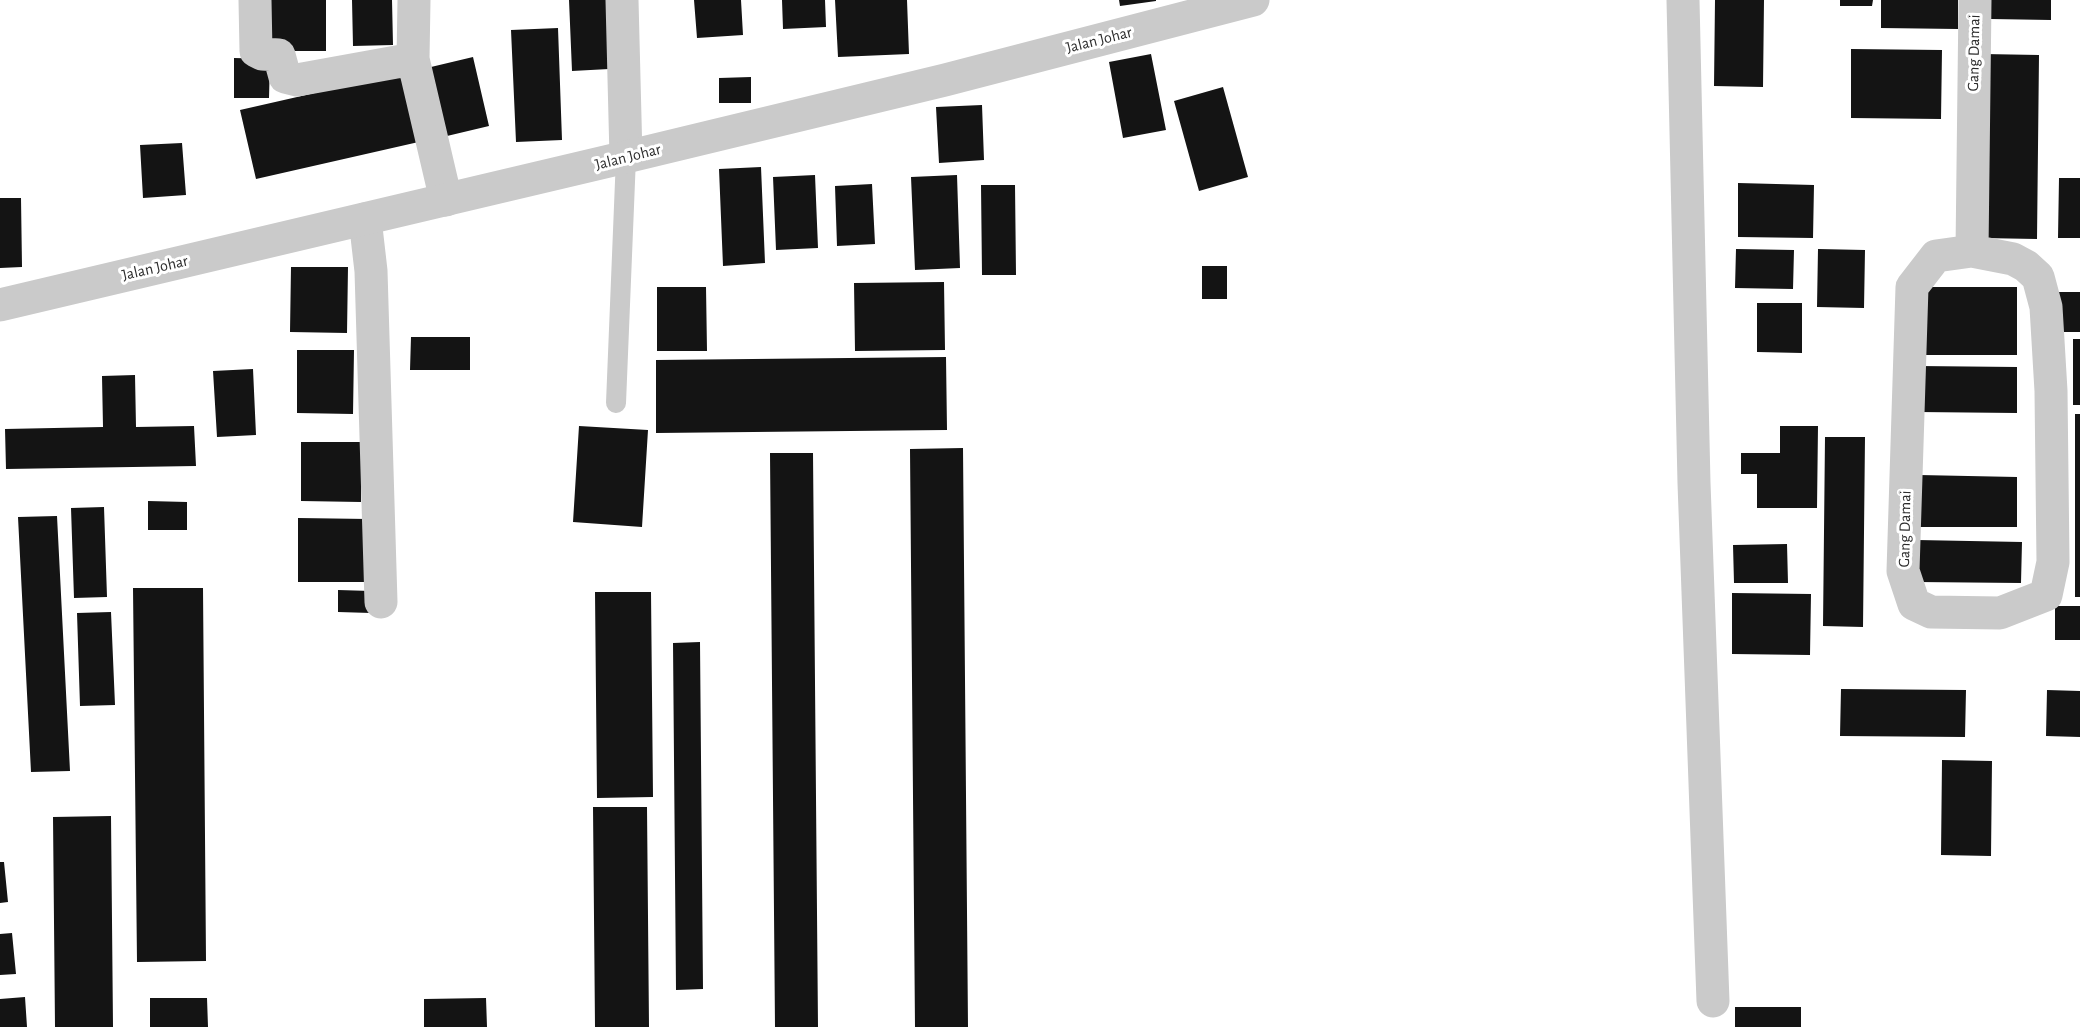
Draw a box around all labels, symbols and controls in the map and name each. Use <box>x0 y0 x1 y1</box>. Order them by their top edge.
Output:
street label: Gang Damai <box>1964 14 1984 92</box>
street label: Jalan Johar <box>1064 23 1134 57</box>
street label: Jalan Johar <box>593 140 663 174</box>
street label: Jalan Johar <box>120 251 190 285</box>
street label: Gang Damai <box>1895 490 1915 568</box>

